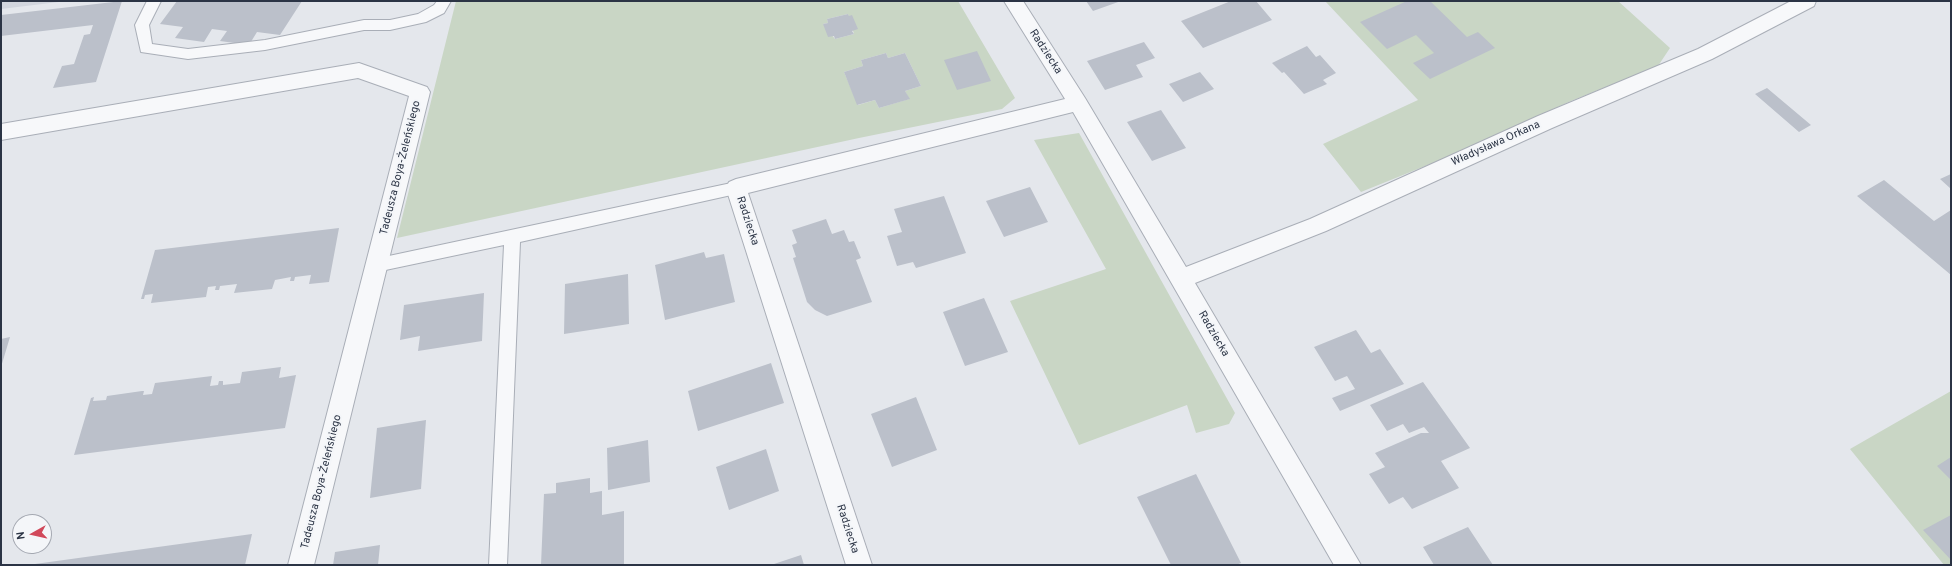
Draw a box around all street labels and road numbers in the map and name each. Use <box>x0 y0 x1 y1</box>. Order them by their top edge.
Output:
street label: Radziecka <box>1026 27 1064 77</box>
street label: Tadeusza Boya-Żeleńskiego <box>378 99 424 237</box>
street label: Władysława Orkana <box>1450 119 1542 169</box>
street label: Radziecka <box>733 195 761 247</box>
street label: Radziecka <box>1195 309 1231 359</box>
street label: Tadeusza Boya-Żeleńskiego <box>299 413 345 551</box>
street label: Radziecka <box>833 503 861 555</box>

